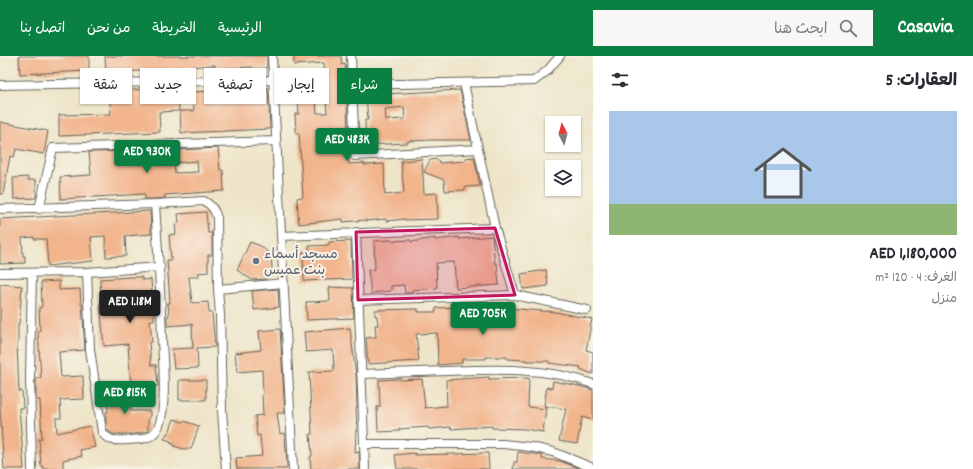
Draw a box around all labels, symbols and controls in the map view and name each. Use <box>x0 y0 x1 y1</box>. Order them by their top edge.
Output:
search box <box>593 10 873 46</box>
text: Casavia <box>897 15 953 42</box>
icon: search <box>837 17 859 39</box>
text: اتصل بنا <box>20 19 65 39</box>
text: من نحن <box>87 19 130 39</box>
text: الخريطة <box>152 19 196 39</box>
text: الرئيسية <box>218 19 262 39</box>
text: ابحث هنا <box>774 19 827 41</box>
chip: شقة <box>80 68 132 104</box>
chip: جديد <box>140 68 196 104</box>
chip: تصفية <box>204 68 266 104</box>
chip: إيجار <box>274 68 329 104</box>
chip: شراء <box>337 68 392 104</box>
icon: filters <box>609 69 631 91</box>
text: العقارات: 5 <box>885 70 957 94</box>
north arrow <box>545 116 581 152</box>
map controls <box>545 116 581 196</box>
pin: AED 483K <box>306 128 388 162</box>
text: AED 483K <box>324 131 370 150</box>
icon: home <box>747 137 819 209</box>
pin: AED 930K <box>106 140 188 174</box>
text: AED 930K <box>123 143 171 162</box>
button: layers <box>545 160 581 196</box>
text: AED 1,180,000 <box>870 243 957 267</box>
place label: مسجد أسماء بنت عميس <box>264 245 338 281</box>
marker: مسجد أسماء بنت عميس <box>251 256 261 266</box>
text: الغرف: 4 · 120 m² <box>875 269 957 288</box>
pin: AED 1.18M <box>84 290 176 324</box>
text: منزل <box>931 290 957 309</box>
text: AED 1.18M <box>108 293 152 312</box>
pin: AED 705K <box>442 302 524 336</box>
text: AED 705K <box>460 305 506 324</box>
pin: AED 815K <box>84 381 166 415</box>
text: AED 815K <box>104 384 146 403</box>

